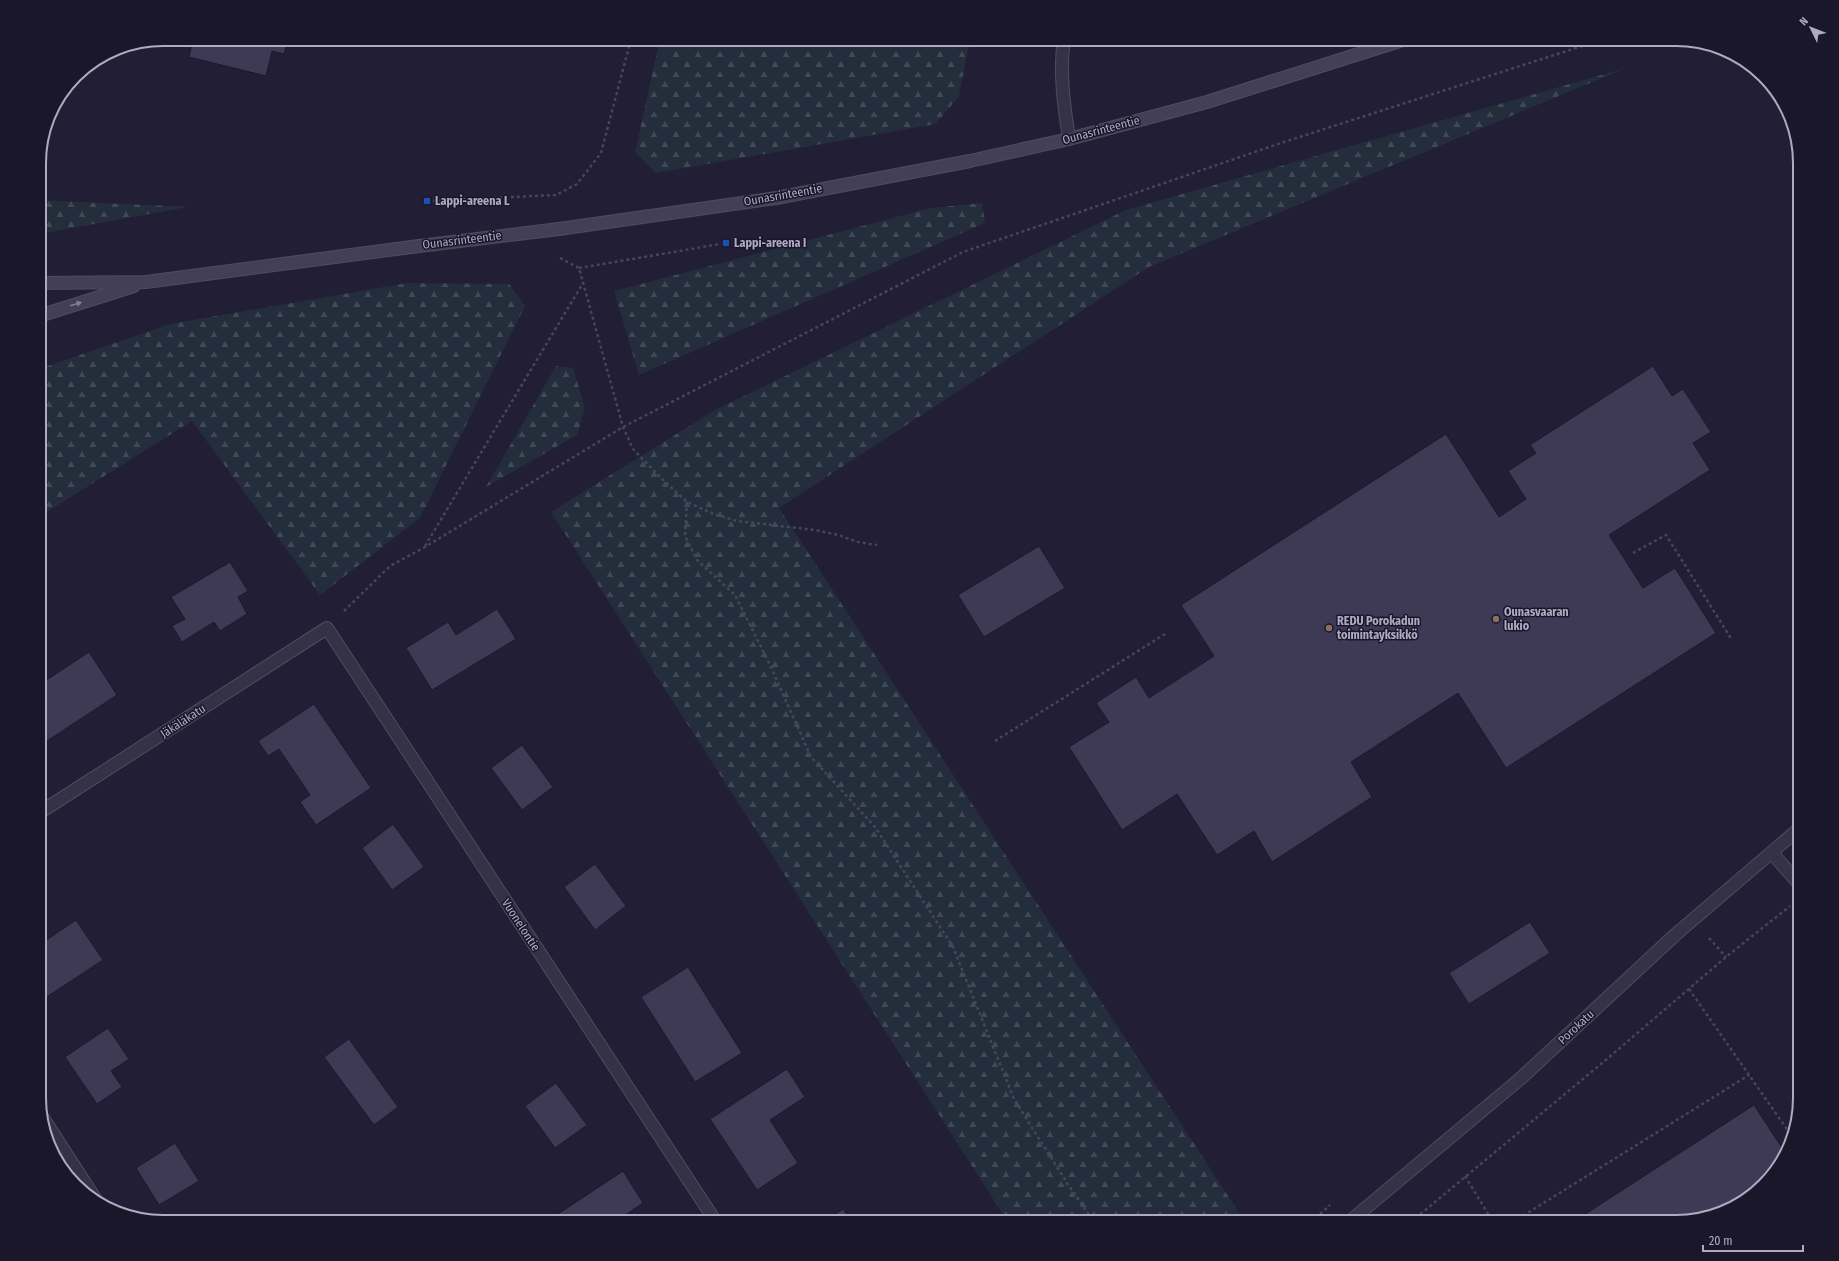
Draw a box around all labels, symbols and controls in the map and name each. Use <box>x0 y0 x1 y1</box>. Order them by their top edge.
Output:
north arrow <box>1791 8 1831 48</box>
text: N <box>1797 15 1811 28</box>
street label: Ounasrinteentie <box>1061 113 1141 147</box>
street label: Ounasrinteentie <box>743 181 823 209</box>
place label: Lappi-areena L <box>435 194 510 208</box>
marker: Lappi-areena L <box>422 196 432 206</box>
street label: Ounasrinteentie <box>422 228 502 252</box>
place label: Lappi-areena I <box>734 236 806 250</box>
marker: Lappi-areena I <box>721 238 731 248</box>
one-way arrow <box>71 301 83 307</box>
place label: Ounasvaaran lukio <box>1504 605 1569 633</box>
place label: REDU Porokadun toimintayksikkö <box>1337 614 1420 642</box>
marker: Ounasvaaran lukio <box>1491 614 1501 624</box>
marker: REDU Porokadun toimintayksikkö <box>1324 623 1334 633</box>
street label: Jäkäläkatu <box>158 701 208 741</box>
street label: Vuonelontie <box>499 896 543 954</box>
street label: Porokatu <box>1555 1007 1597 1047</box>
scale bar <box>1703 1227 1803 1253</box>
text: 20 m <box>1709 1234 1733 1248</box>

